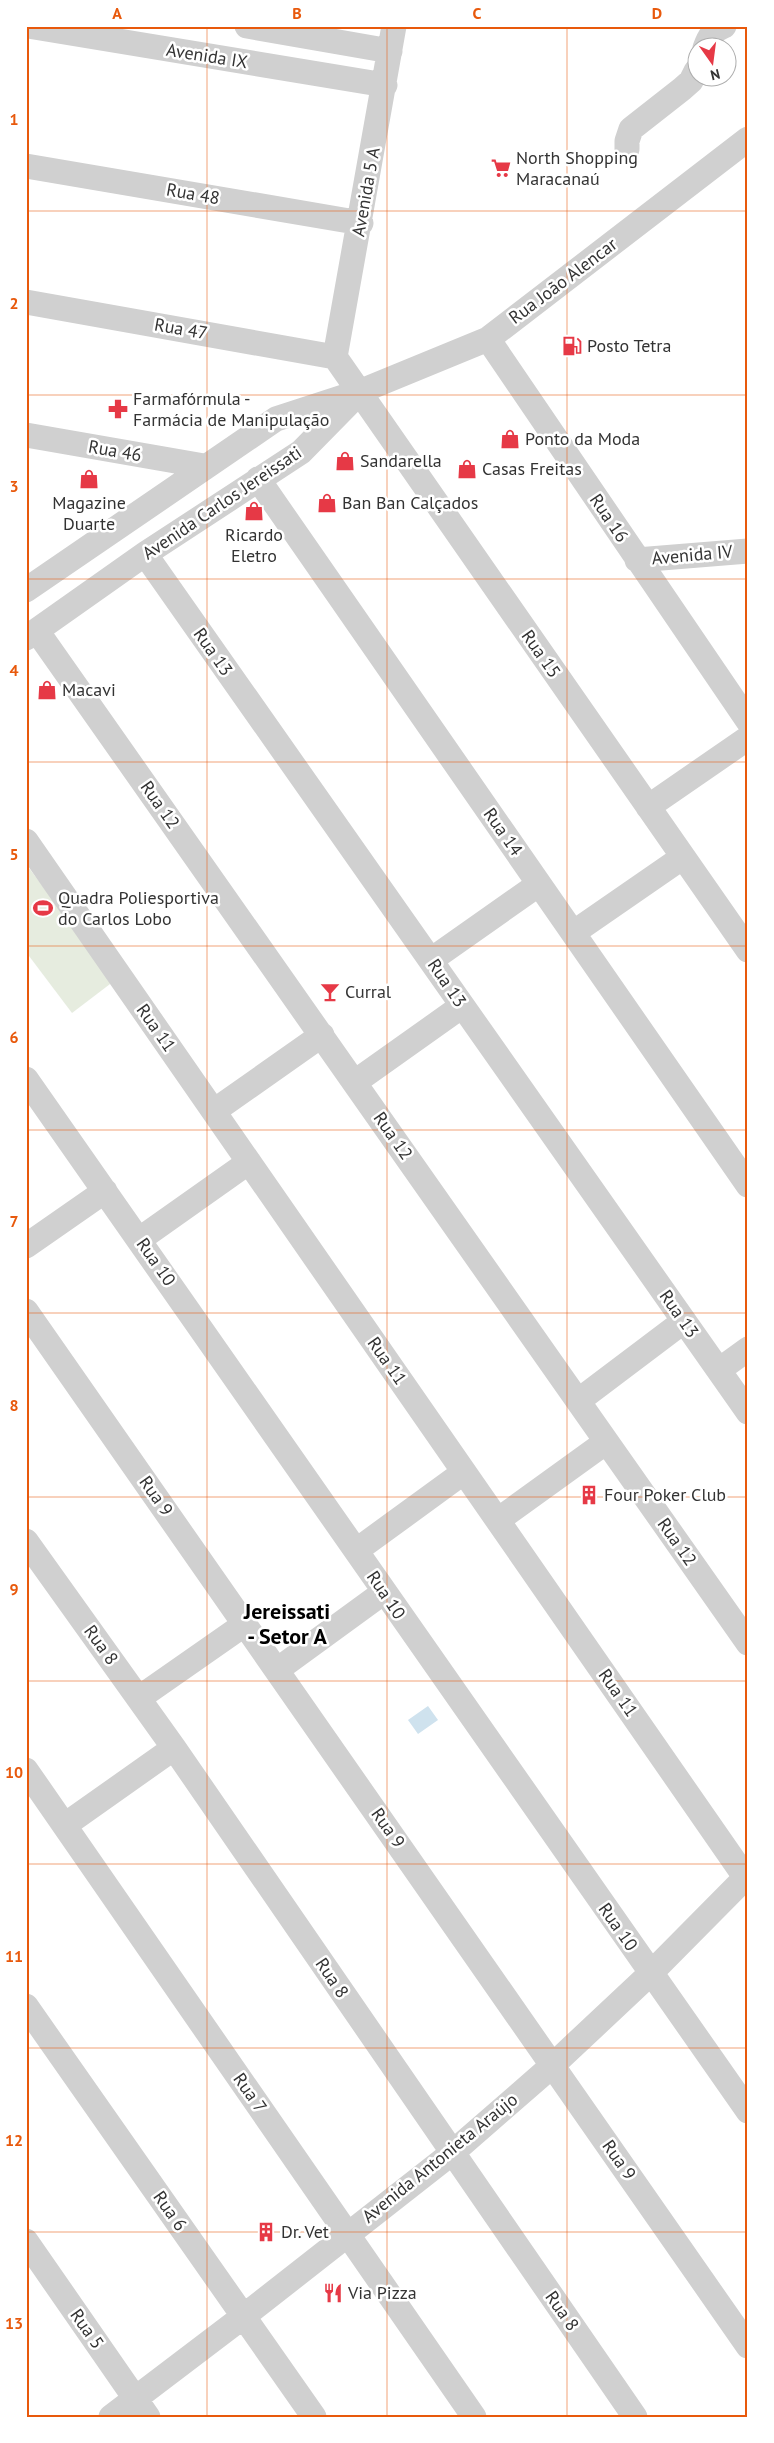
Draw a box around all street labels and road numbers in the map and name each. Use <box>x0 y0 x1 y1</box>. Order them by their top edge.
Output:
street label: Avenida IX <box>165 38 249 73</box>
street label: Avenida 5 A <box>346 145 385 238</box>
street label: Rua 48 <box>165 178 221 209</box>
street label: Rua João Alencar <box>504 232 621 329</box>
street label: Rua 47 <box>153 313 209 344</box>
street label: Rua 46 <box>87 435 143 466</box>
street label: Avenida Carlos Jereissati <box>138 441 306 565</box>
street label: Rua 16 <box>585 489 634 546</box>
street label: Avenida IV <box>651 539 734 569</box>
street label: Rua 13 <box>189 623 238 680</box>
street label: Rua 15 <box>517 625 566 682</box>
street label: Rua 12 <box>136 776 185 833</box>
street label: Rua 14 <box>479 803 528 860</box>
street label: Rua 13 <box>423 954 472 1011</box>
street label: Rua 11 <box>132 999 181 1056</box>
street label: Rua 12 <box>369 1107 418 1164</box>
street label: Rua 10 <box>132 1233 181 1290</box>
street label: Rua 13 <box>655 1285 704 1342</box>
street label: Rua 11 <box>363 1332 412 1389</box>
street label: Rua 9 <box>134 1471 178 1520</box>
street label: Rua 12 <box>653 1513 702 1570</box>
street label: Rua 10 <box>362 1566 411 1624</box>
street label: Rua 8 <box>79 1620 124 1669</box>
street label: Rua 11 <box>594 1664 643 1721</box>
street label: Rua 9 <box>366 1803 410 1852</box>
street label: Rua 10 <box>594 1898 643 1955</box>
street label: Rua 8 <box>311 1953 354 2002</box>
street label: Rua 7 <box>228 2068 272 2117</box>
street label: Avenida Antonieta Araújo <box>357 2088 522 2228</box>
street label: Rua 9 <box>597 2135 641 2184</box>
street label: Rua 6 <box>148 2186 192 2235</box>
street label: Rua 8 <box>540 2286 584 2335</box>
street label: Rua 5 <box>65 2304 109 2353</box>

